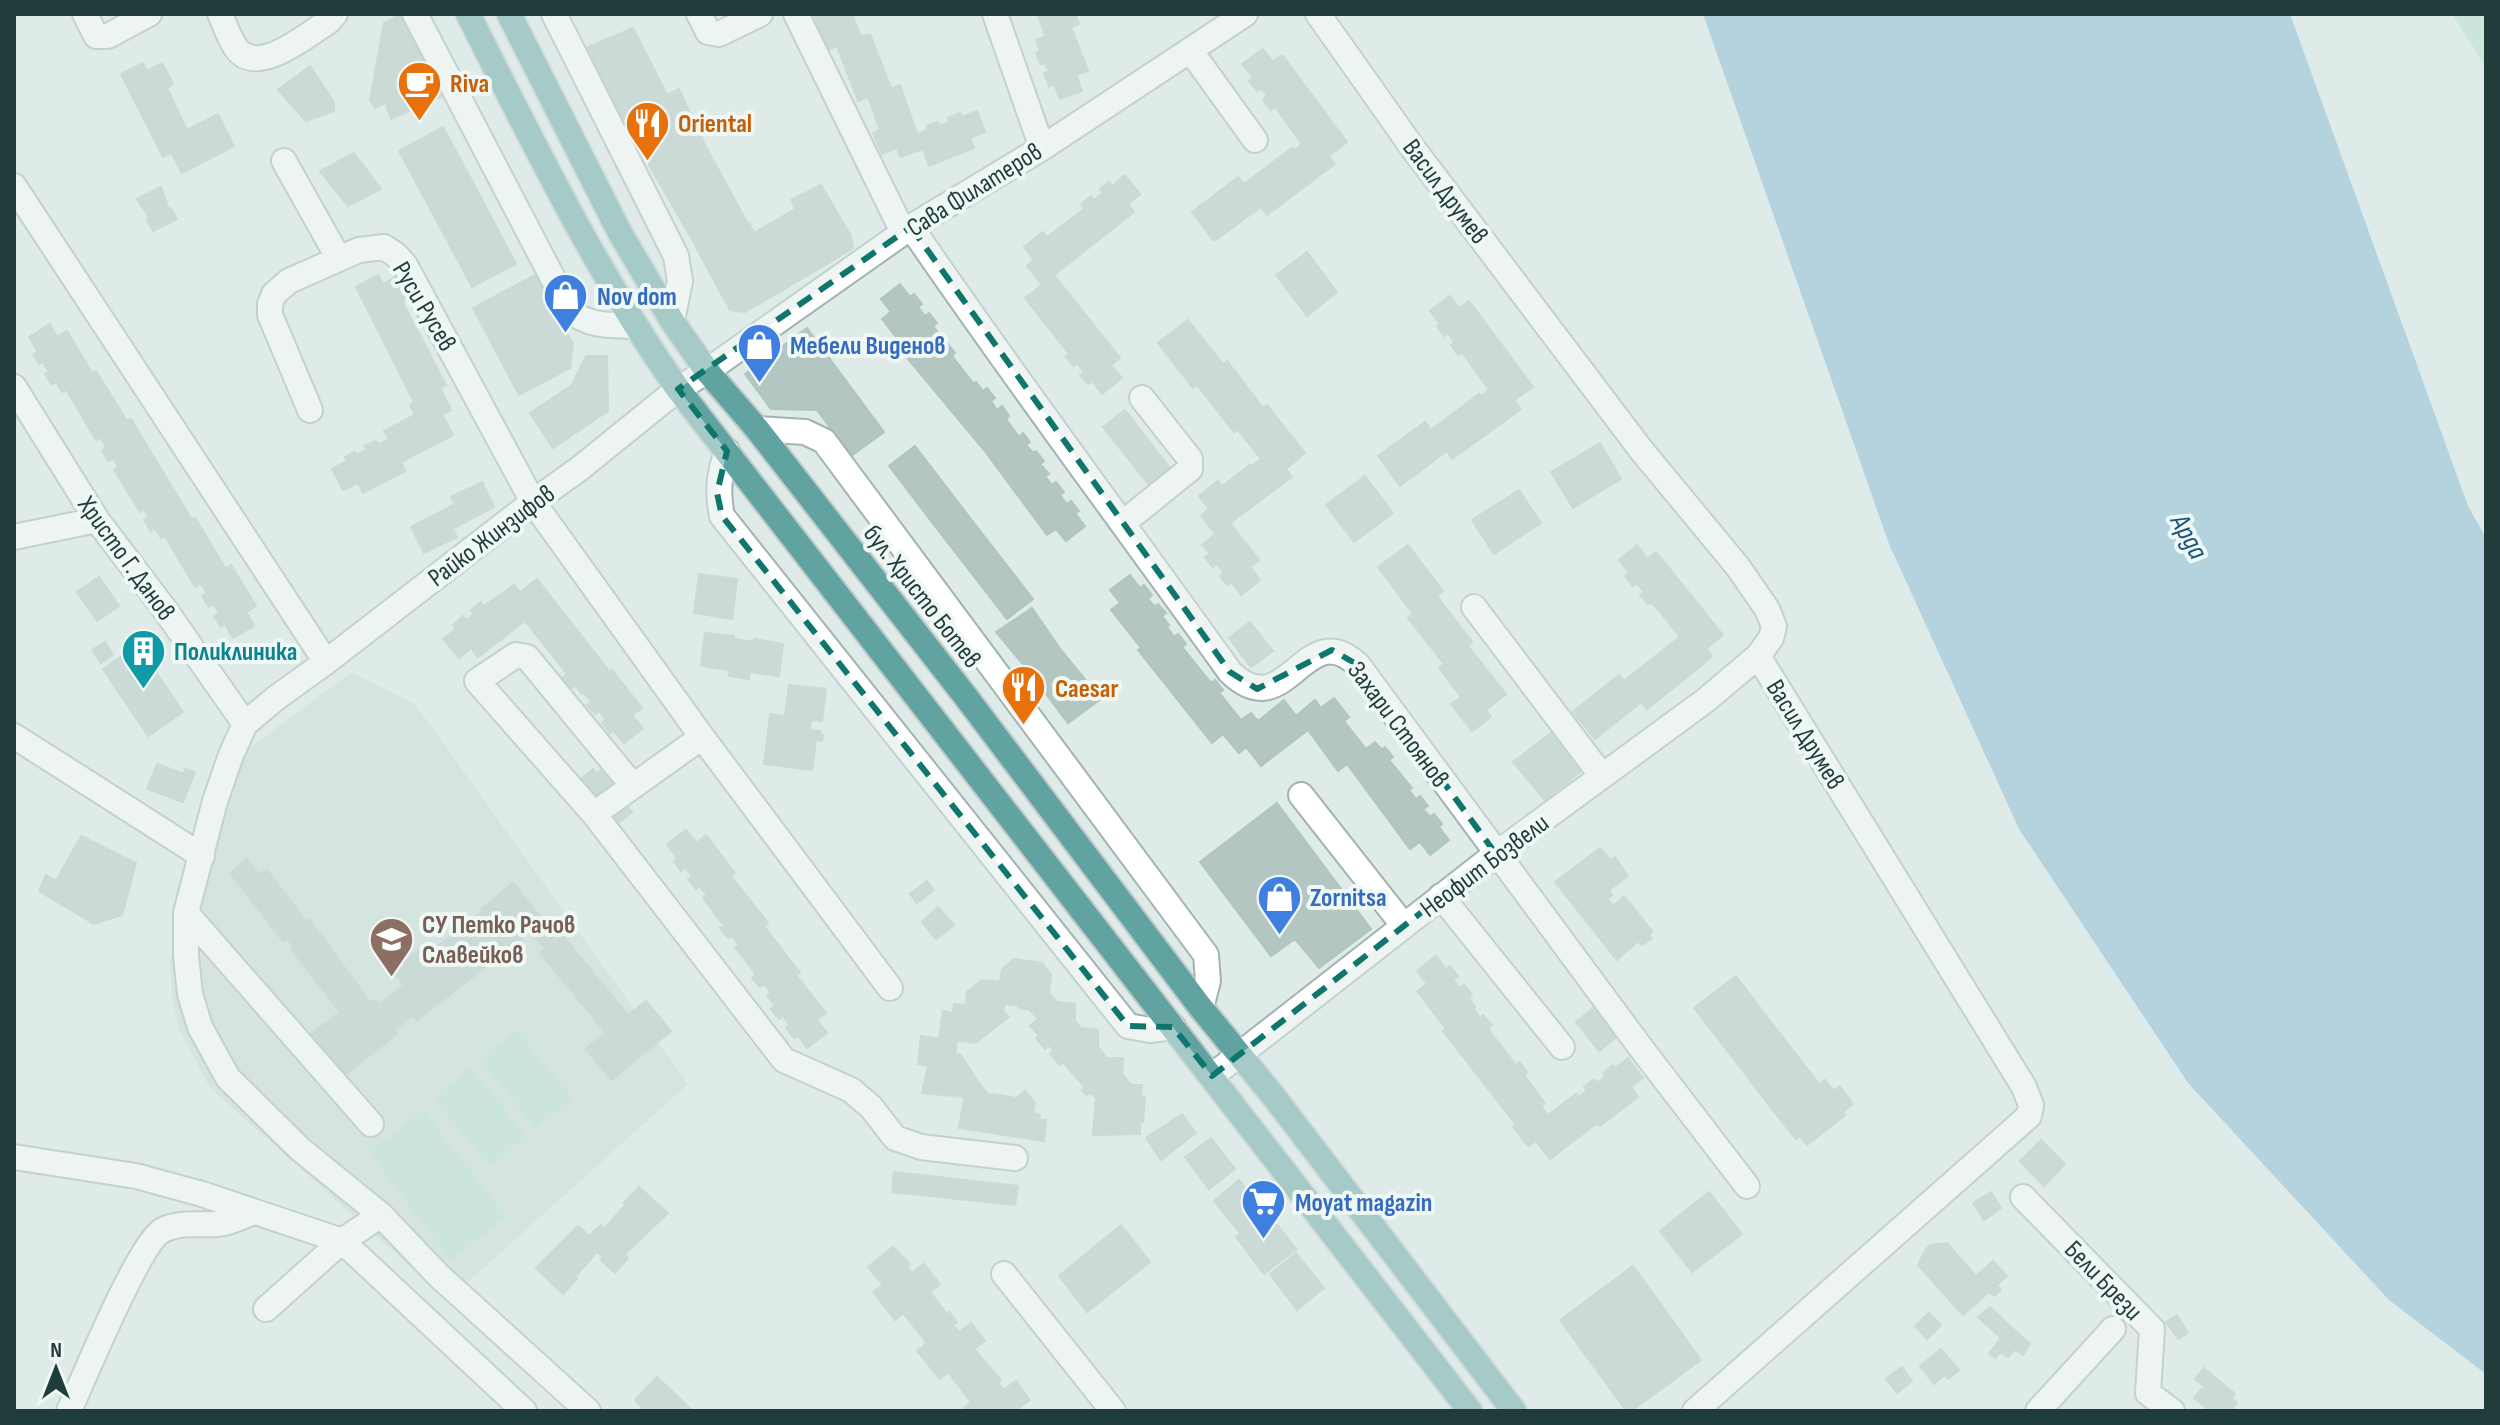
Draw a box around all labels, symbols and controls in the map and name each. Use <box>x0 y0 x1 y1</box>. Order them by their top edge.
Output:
cafe icon: Riva <box>395 59 443 122</box>
place label: Riva <box>450 69 489 100</box>
restaurant icon: Oriental <box>623 99 671 162</box>
place label: Oriental <box>678 109 752 140</box>
street label: Васил Друмев <box>1395 133 1494 250</box>
street label: Сава Филатеров <box>901 136 1048 244</box>
street label: Руси Русев <box>385 257 462 357</box>
shop icon: Nov dom <box>542 272 590 335</box>
place label: Nov dom <box>597 282 677 313</box>
shop icon: Мебели Виденов <box>735 321 783 384</box>
place label: Мебели Виденов <box>790 331 946 362</box>
street label: Райко Жинзифов <box>422 479 561 594</box>
street label: Христо Г. Данов <box>70 490 181 627</box>
water label: Арда <box>2163 508 2215 566</box>
street label: бул. Христо Ботев <box>856 519 987 675</box>
building icon: Поликлиника <box>119 627 167 690</box>
place label: Поликлиника <box>174 637 297 668</box>
street label: Захари Стоянов <box>1340 656 1455 794</box>
restaurant icon: Caesar <box>1000 664 1048 727</box>
place label: Caesar <box>1055 674 1119 705</box>
street label: Васил Друмев <box>1759 674 1851 795</box>
street label: Неофит Бозвели <box>1415 808 1555 925</box>
shop icon: Zornitsa <box>1255 873 1303 936</box>
place label: Zornitsa <box>1310 883 1387 914</box>
place label: СУ Петко Рачов Славейков <box>422 910 575 971</box>
school or university icon: СУ Петко Рачов Славейков <box>367 915 415 978</box>
supermarket icon: Moyat magazin <box>1240 1178 1288 1241</box>
place label: Moyat magazin <box>1295 1188 1432 1219</box>
street label: Бели Брези <box>2057 1235 2148 1327</box>
north arrow <box>16 1329 96 1409</box>
text: N <box>50 1337 62 1364</box>

